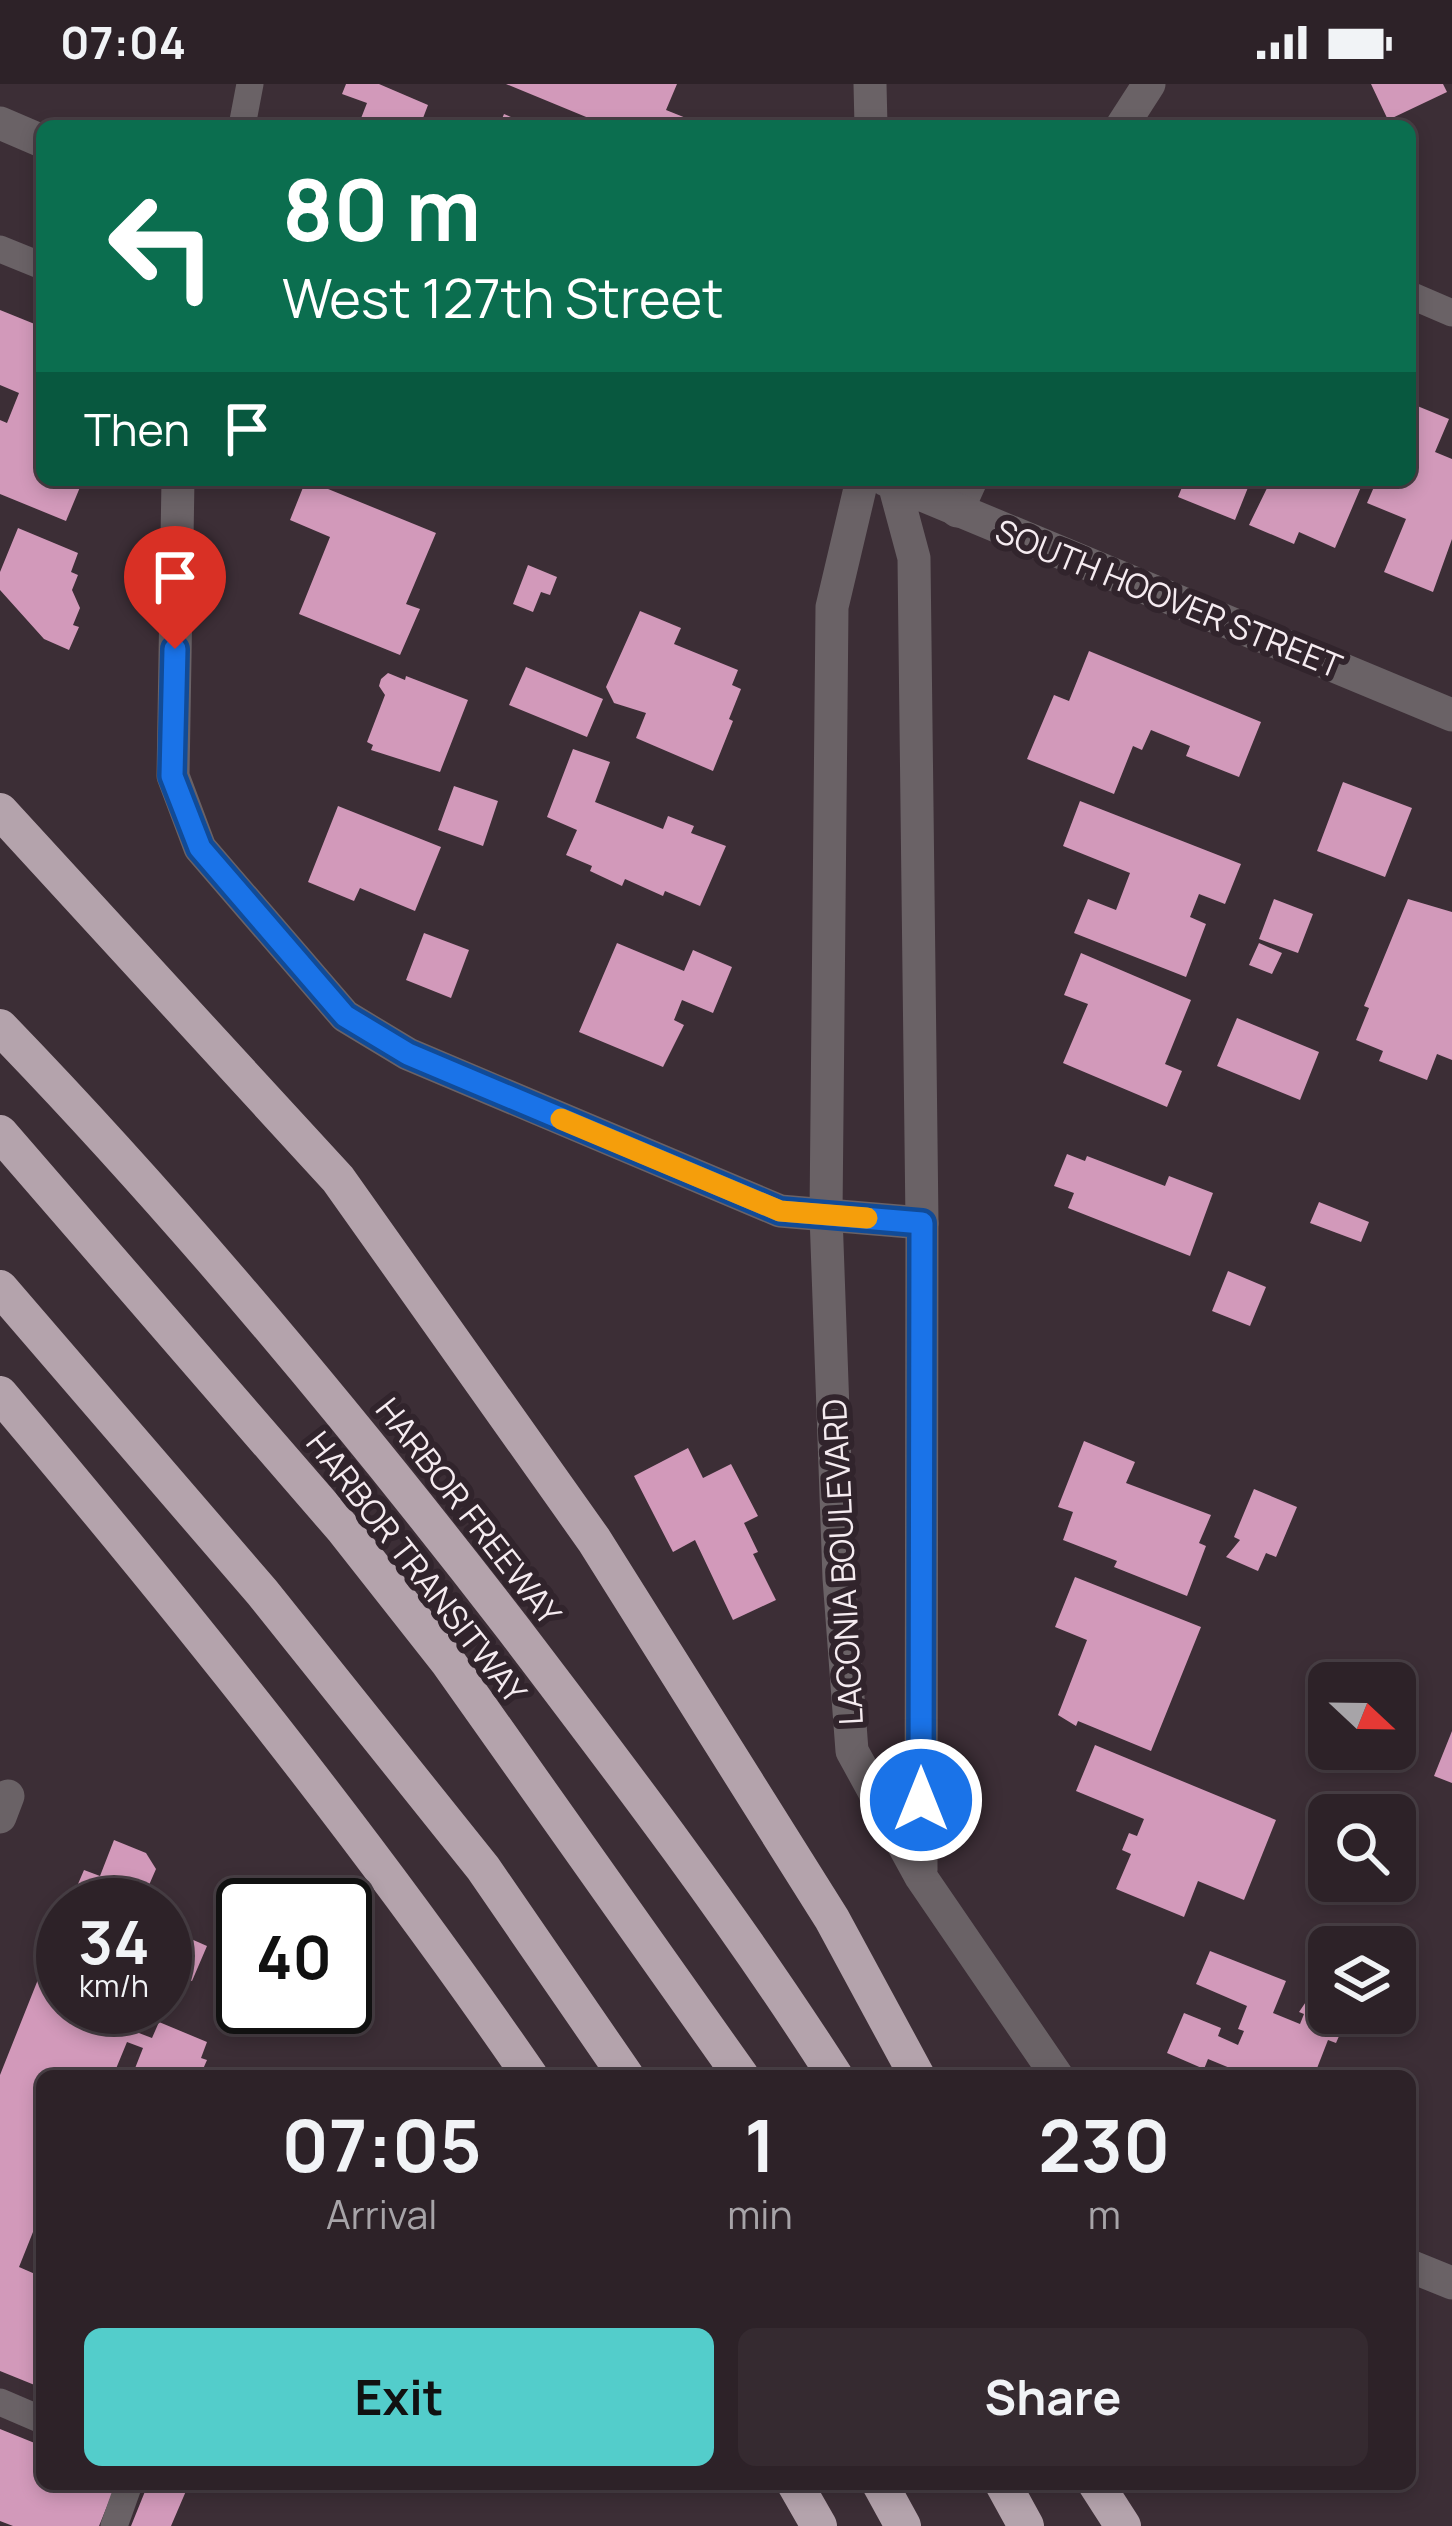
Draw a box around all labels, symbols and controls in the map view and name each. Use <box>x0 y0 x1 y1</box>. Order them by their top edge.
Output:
text: 07:04 <box>60 11 186 73</box>
text: 80 m <box>282 151 481 266</box>
icon: left <box>84 168 240 324</box>
text: West 127th Street <box>282 260 724 334</box>
icon: arrive <box>214 396 280 462</box>
text: Then <box>84 398 190 460</box>
street label: SOUTH HOOVER STREET <box>989 508 1349 688</box>
pin <box>124 526 226 649</box>
icon: arrive <box>142 544 208 610</box>
street label: HARBOR FREEWAY <box>366 1388 572 1634</box>
street label: LACONIA BOULEVARD <box>811 1398 873 1726</box>
street label: HARBOR TRANSITWAY <box>297 1422 538 1713</box>
north arrow <box>1308 1662 1416 1770</box>
map controls <box>1308 1662 1416 2034</box>
position arrow <box>858 1737 984 1863</box>
button: search <box>1308 1794 1416 1902</box>
speed limit sign: 40 <box>216 1878 372 2034</box>
text: 34 <box>78 1900 150 1982</box>
button: layers <box>1308 1926 1416 2034</box>
text: km/h <box>79 1965 149 2006</box>
text: 07:05 <box>282 2095 482 2194</box>
text: 1 <box>744 2095 776 2194</box>
text: 230 <box>1038 2095 1170 2194</box>
text: Arrival <box>326 2187 437 2241</box>
text: min <box>727 2187 793 2241</box>
text: m <box>1088 2187 1121 2241</box>
button: Exit <box>84 2328 714 2466</box>
button: Share <box>738 2328 1368 2466</box>

